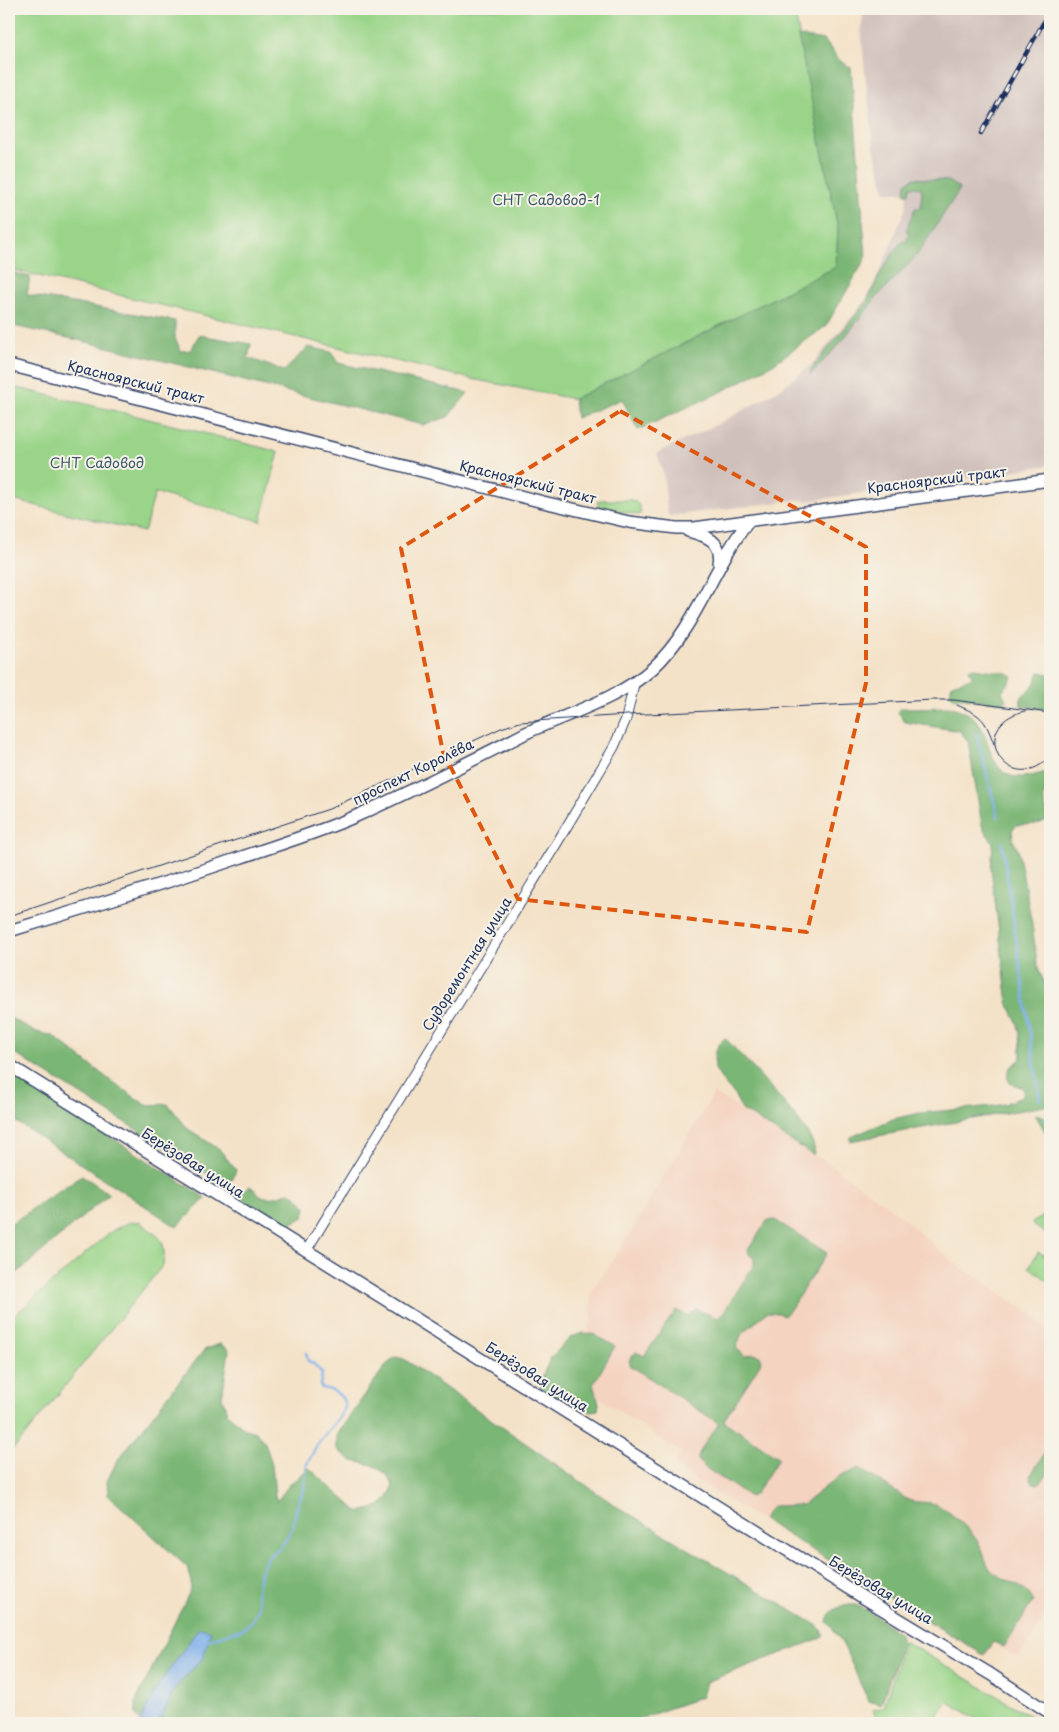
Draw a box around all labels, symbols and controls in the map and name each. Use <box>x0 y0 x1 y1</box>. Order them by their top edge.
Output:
park label: СНТ Садовод-1 <box>492 189 600 210</box>
street label: Красноярский тракт <box>66 354 207 409</box>
park label: СНТ Садовод <box>50 452 144 473</box>
street label: Красноярский тракт <box>458 454 599 509</box>
street label: Красноярский тракт <box>866 461 1008 498</box>
street label: проспект Королёва <box>349 733 477 810</box>
street label: Судоремонтная улица <box>417 892 517 1035</box>
street label: Берёзовая улица <box>138 1122 249 1203</box>
street label: Берёзовая улица <box>482 1336 593 1417</box>
street label: Берёзовая улица <box>825 1550 937 1629</box>

